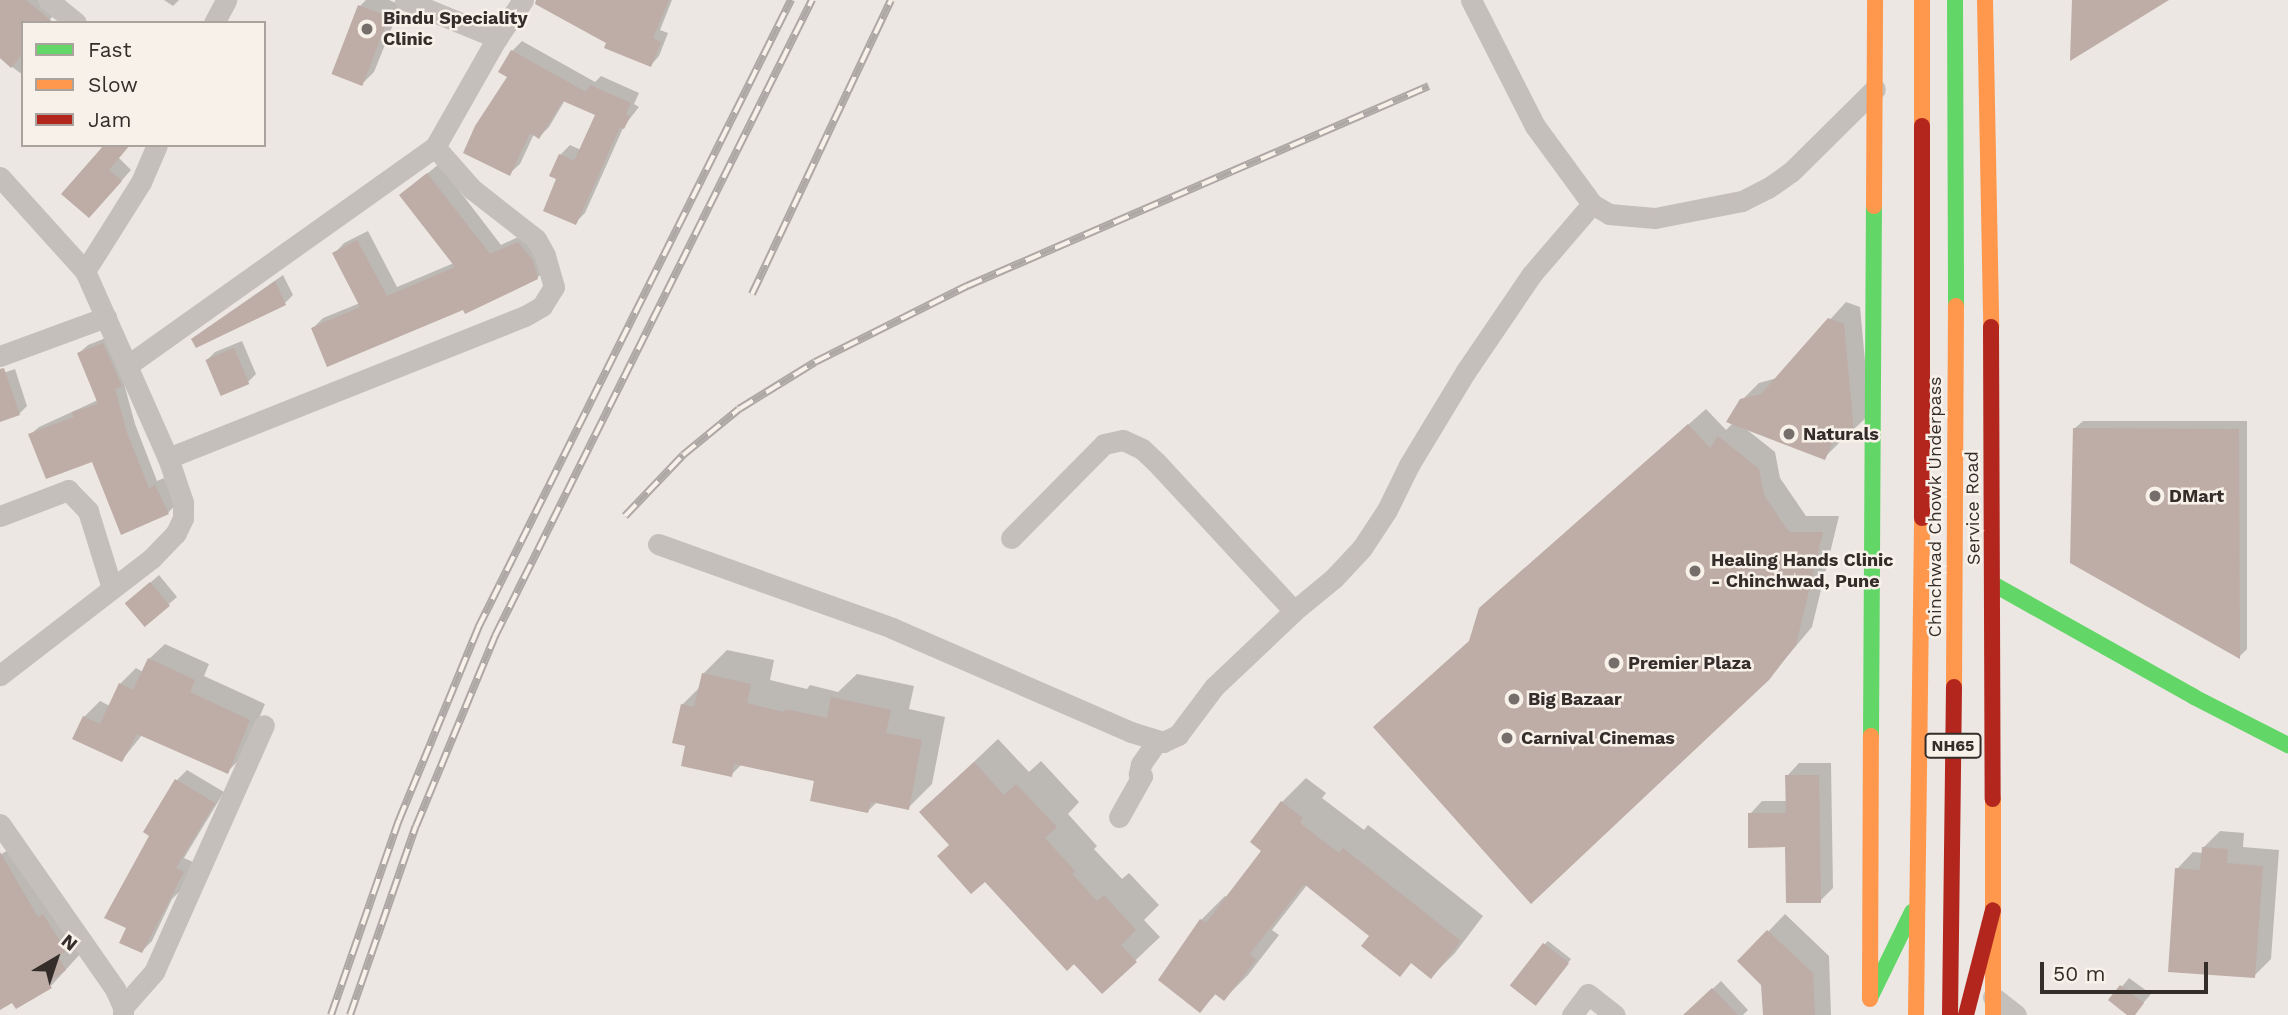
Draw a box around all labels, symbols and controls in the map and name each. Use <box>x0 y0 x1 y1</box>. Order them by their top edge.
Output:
place label: Bindu Speciality Clinic <box>383 8 528 50</box>
marker: Bindu Speciality Clinic <box>357 19 377 39</box>
legend <box>21 21 266 147</box>
text: Fast <box>88 37 132 62</box>
text: Slow <box>88 72 138 97</box>
text: Jam <box>88 107 131 132</box>
street label: Chinchwad Chowk Underpass <box>1924 376 1946 638</box>
place label: Naturals <box>1803 423 1879 445</box>
marker: Naturals <box>1781 426 1797 442</box>
street label: Service Road <box>1961 451 1985 565</box>
place label: DMart <box>2169 485 2224 507</box>
marker: DMart <box>2147 488 2163 504</box>
place label: Healing Hands Clinic - Chinchwad, Pune <box>1711 550 1894 592</box>
marker: Healing Hands Clinic - Chinchwad, Pune <box>1685 561 1705 581</box>
place label: Premier Plaza <box>1628 652 1752 674</box>
marker: Premier Plaza <box>1606 655 1622 671</box>
place label: Big Bazaar <box>1528 688 1622 710</box>
marker: Big Bazaar <box>1506 691 1522 707</box>
place label: Carnival Cinemas <box>1521 727 1675 749</box>
marker: Carnival Cinemas <box>1499 730 1515 746</box>
road number: NH65 <box>1923 734 1983 758</box>
north arrow <box>21 924 91 994</box>
text: N <box>57 929 82 956</box>
scale bar <box>2043 948 2211 992</box>
text: 50 m <box>2053 961 2105 986</box>

